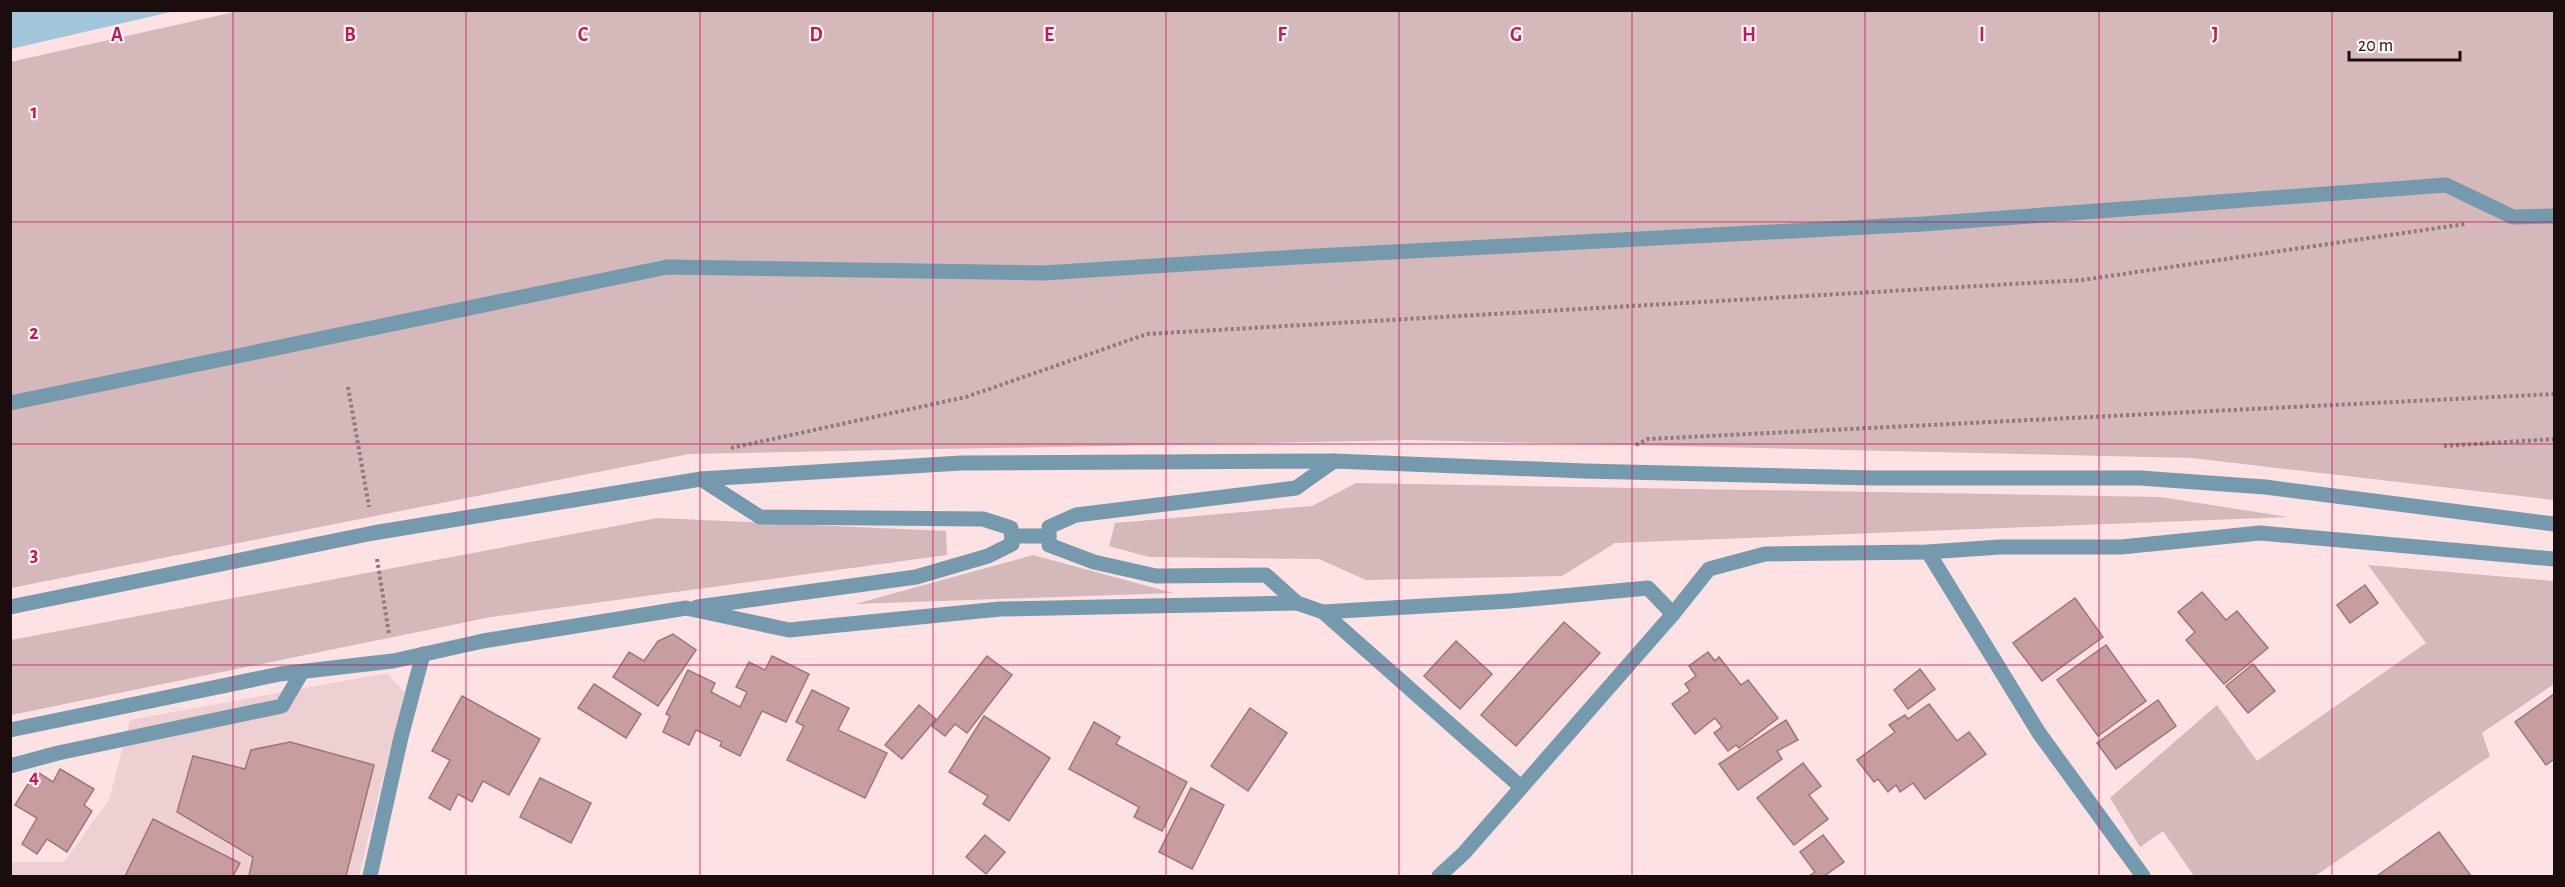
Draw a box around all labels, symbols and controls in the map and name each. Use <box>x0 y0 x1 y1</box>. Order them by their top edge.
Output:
scale bar <box>2349 24 2460 62</box>
text: A <box>111 25 123 45</box>
text: B <box>344 25 356 45</box>
text: C <box>578 25 589 45</box>
text: D <box>809 25 823 45</box>
text: E <box>1044 25 1054 45</box>
text: F <box>1277 25 1287 45</box>
text: G <box>1510 25 1522 45</box>
text: H <box>1742 25 1756 45</box>
text: I <box>1979 25 1985 45</box>
text: J <box>2212 25 2218 45</box>
text: 20 m <box>2358 37 2393 55</box>
text: 1 <box>30 102 38 122</box>
text: 2 <box>29 323 39 343</box>
text: 3 <box>30 545 38 565</box>
text: 4 <box>29 767 39 787</box>

